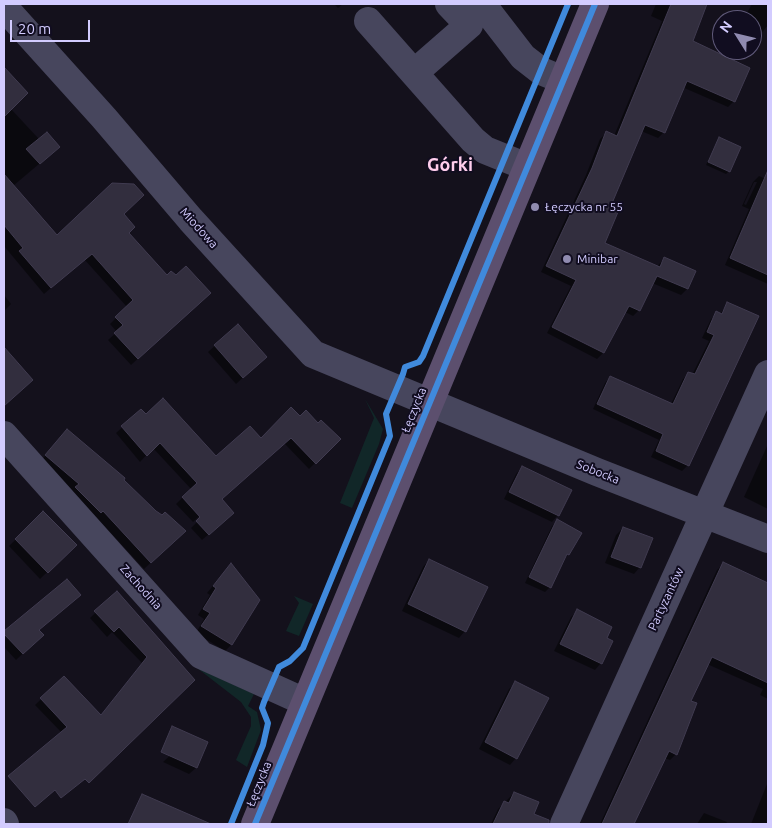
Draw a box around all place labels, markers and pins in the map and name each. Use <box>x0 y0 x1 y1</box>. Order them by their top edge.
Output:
place label: Łęczycka nr 55 <box>545 200 623 214</box>
marker: Łęczycka nr 55 <box>529 201 541 213</box>
place label: Minibar <box>577 252 618 266</box>
marker: Minibar <box>561 253 573 265</box>

